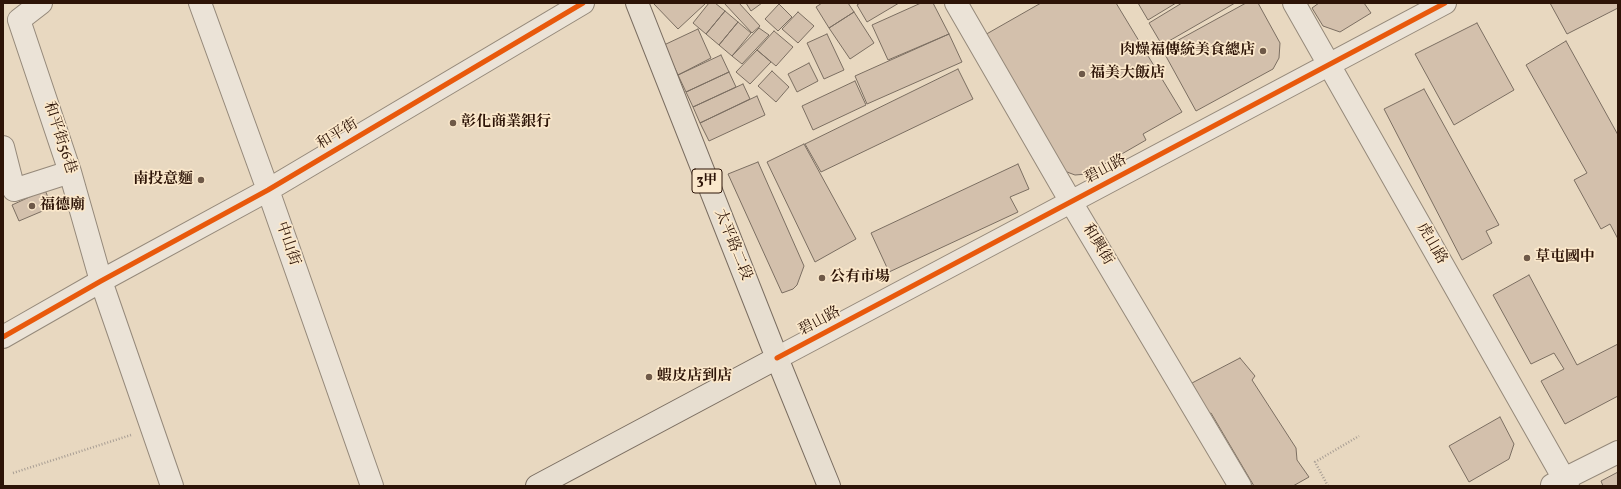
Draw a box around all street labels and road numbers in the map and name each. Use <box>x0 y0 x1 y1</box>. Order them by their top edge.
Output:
street label: 和平街56巷 <box>39 100 79 176</box>
street label: 和平街 <box>314 116 362 154</box>
street label: 碧山路 <box>1082 151 1130 189</box>
road number: 3甲 <box>692 169 722 193</box>
street label: 太平路二段 <box>710 207 754 283</box>
street label: 中山街 <box>271 220 303 268</box>
street label: 虎山路 <box>1412 220 1450 268</box>
street label: 和興街 <box>1078 221 1116 269</box>
street label: 碧山路 <box>796 303 844 341</box>

